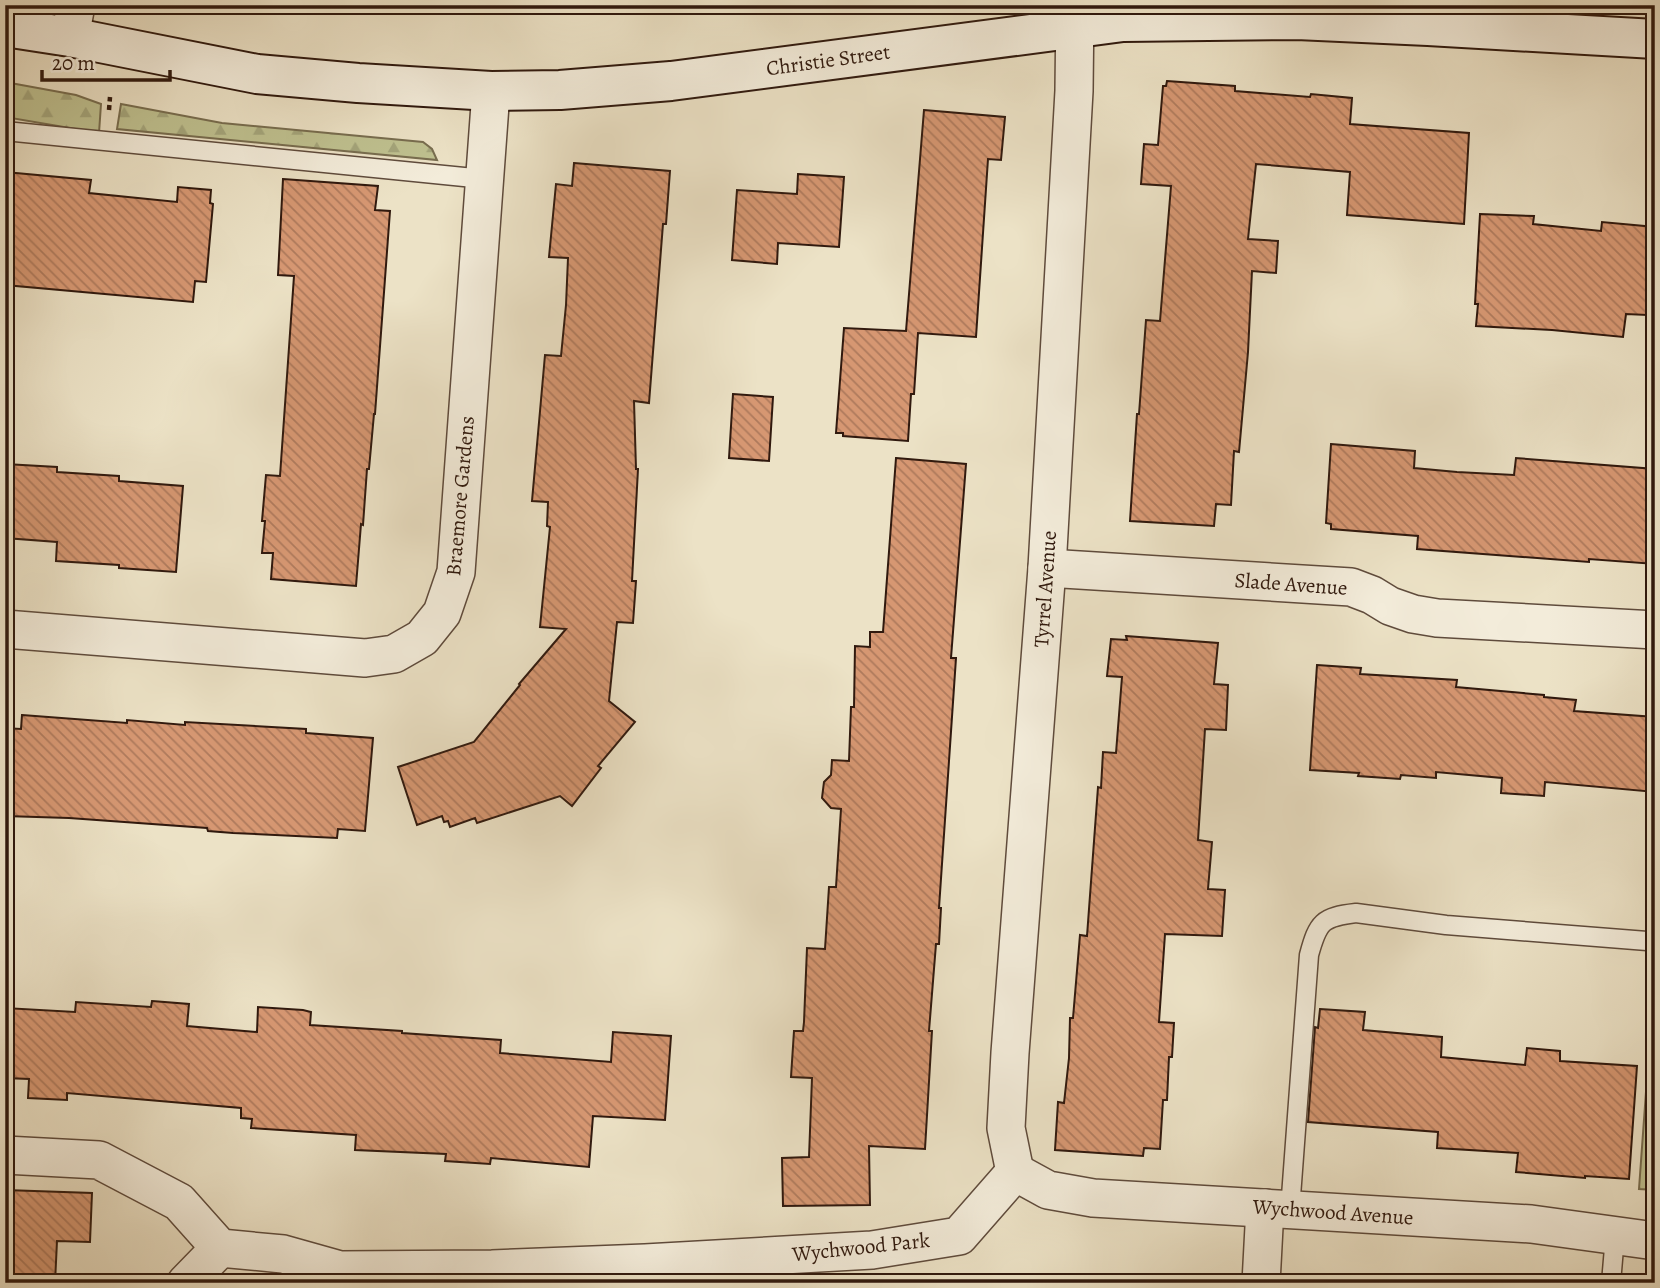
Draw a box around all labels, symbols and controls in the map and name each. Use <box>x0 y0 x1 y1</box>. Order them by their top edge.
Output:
street label: Christie Street <box>764 37 892 83</box>
scale bar <box>42 38 170 82</box>
text: 20 m <box>52 49 95 77</box>
street label: Braemore Gardens <box>439 415 481 577</box>
street label: Tyrrel Avenue <box>1027 530 1063 648</box>
street label: Slade Avenue <box>1234 566 1348 602</box>
street label: Wychwood Avenue <box>1251 1192 1414 1232</box>
street label: Wychwood Park <box>790 1226 932 1268</box>

